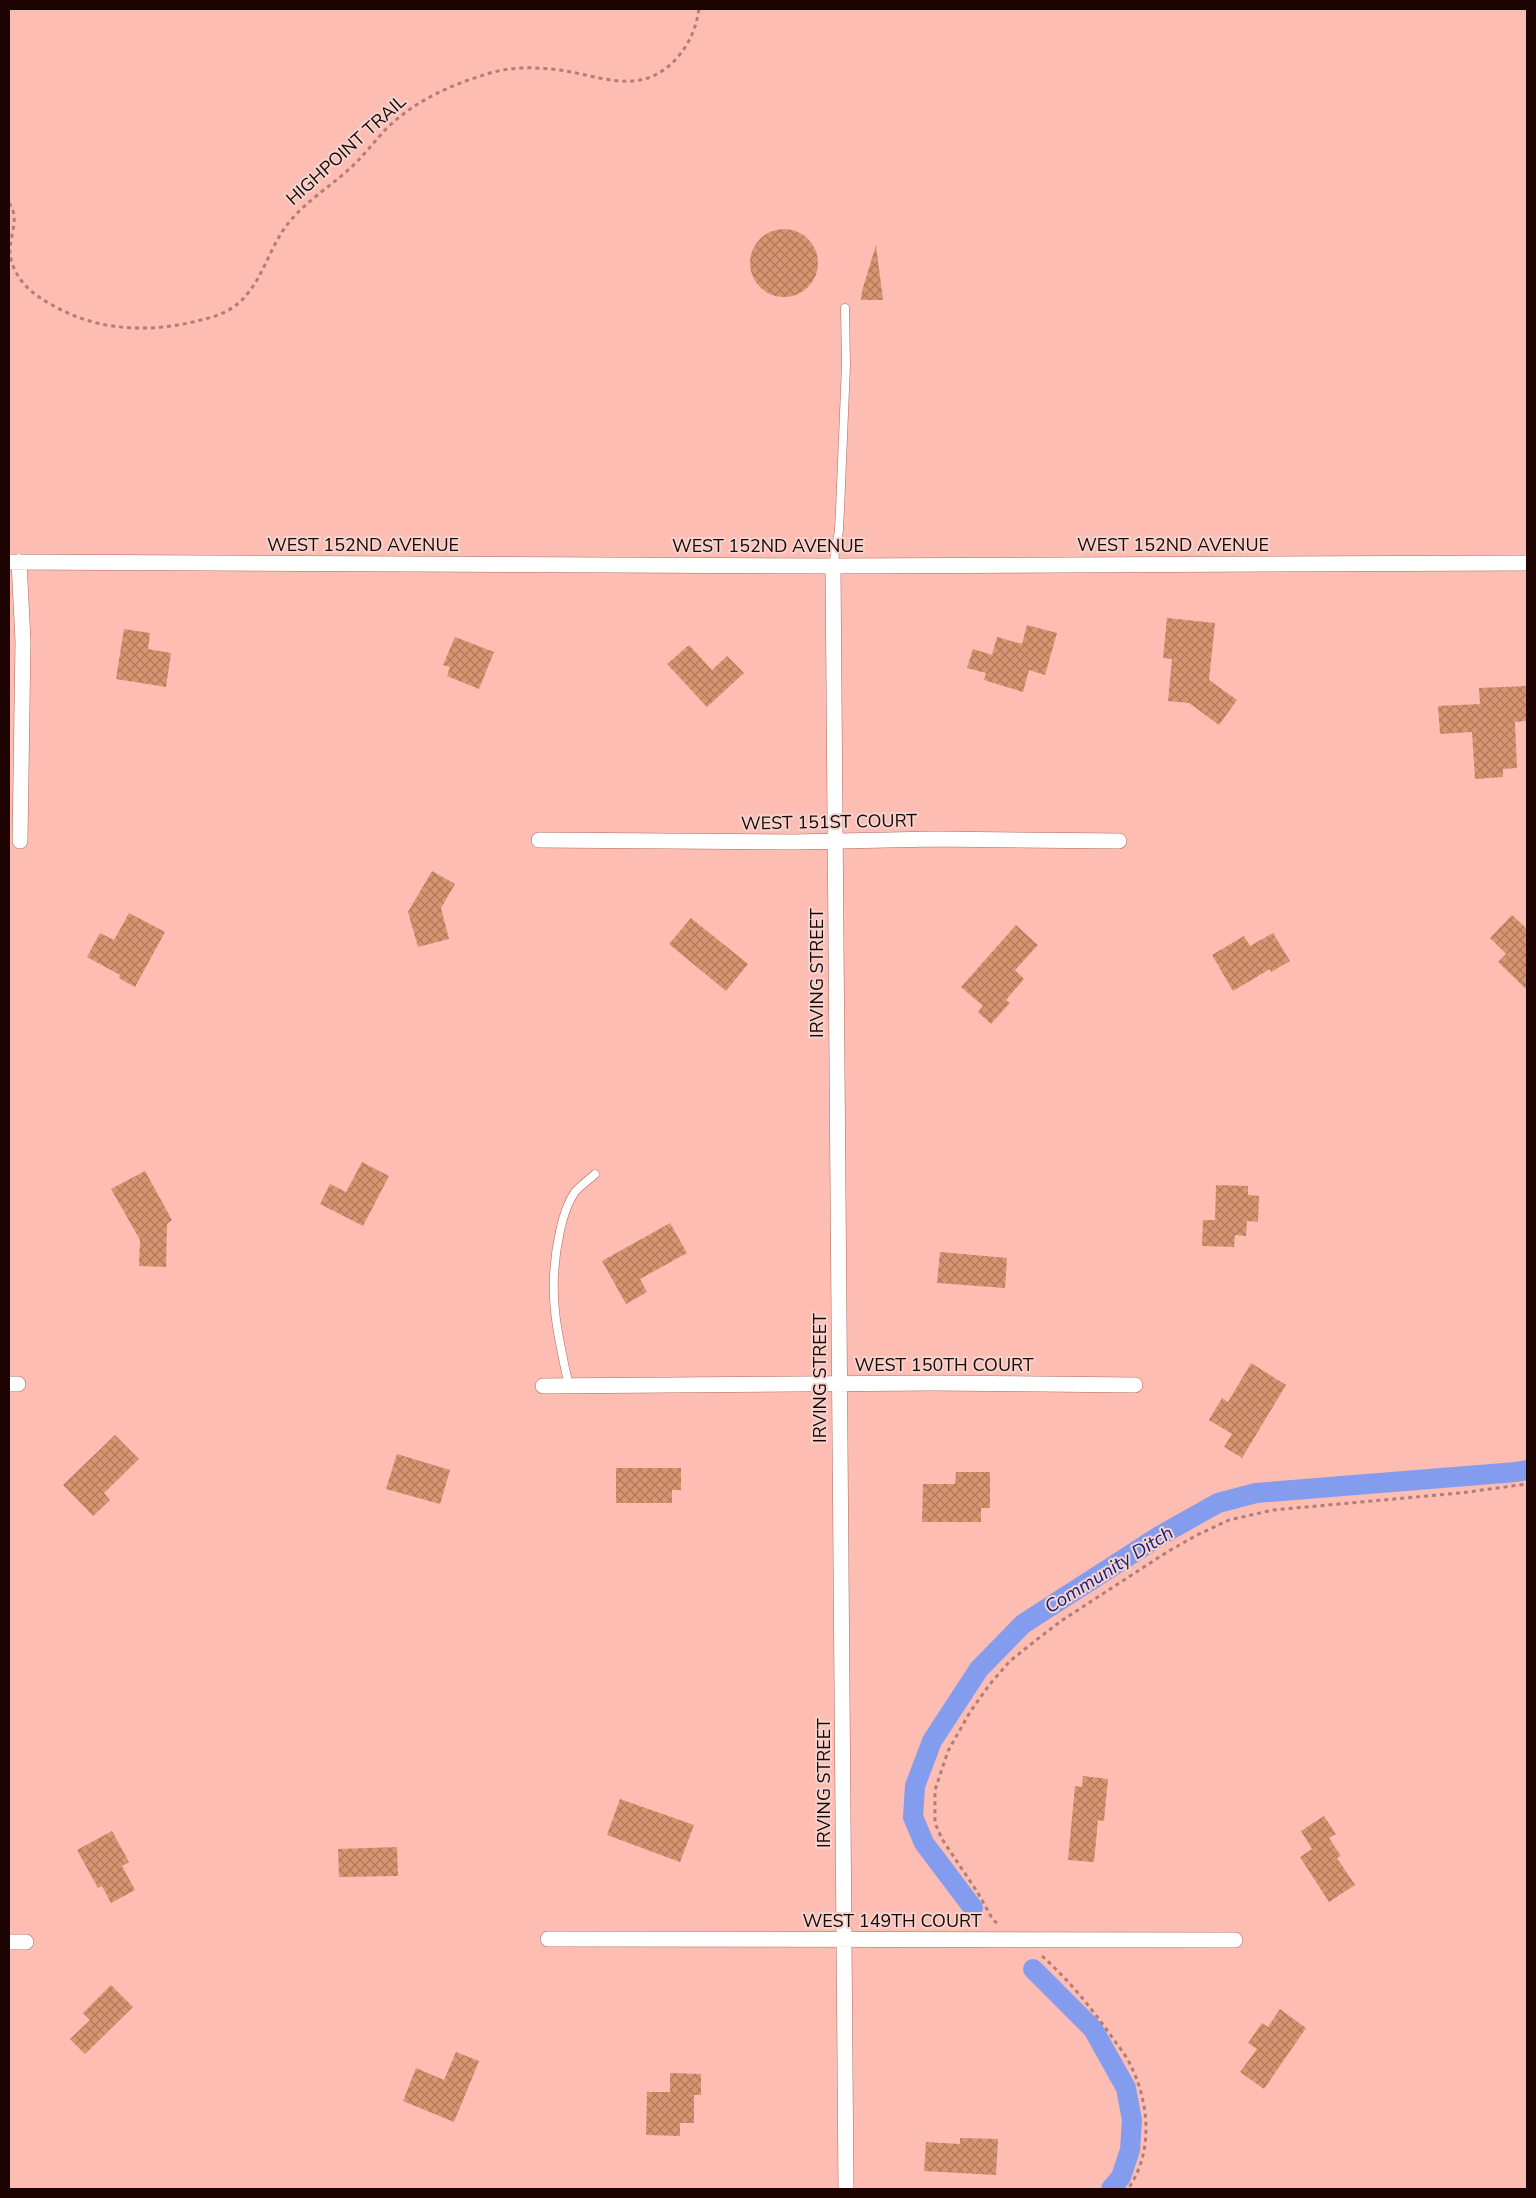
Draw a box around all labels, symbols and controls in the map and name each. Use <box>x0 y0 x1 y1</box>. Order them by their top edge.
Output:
street label: HIGHPOINT TRAIL <box>281 90 411 210</box>
street label: WEST 152ND AVENUE <box>267 533 459 557</box>
street label: WEST 152ND AVENUE <box>1077 533 1269 557</box>
street label: WEST 152ND AVENUE <box>672 534 864 558</box>
street label: WEST 151ST COURT <box>741 808 917 836</box>
street label: IRVING STREET <box>805 908 829 1038</box>
street label: IRVING STREET <box>808 1313 832 1443</box>
street label: WEST 150TH COURT <box>854 1353 1034 1377</box>
water label: Community Ditch <box>1040 1520 1178 1620</box>
street label: IRVING STREET <box>812 1718 836 1848</box>
street label: WEST 149TH COURT <box>802 1909 982 1933</box>

